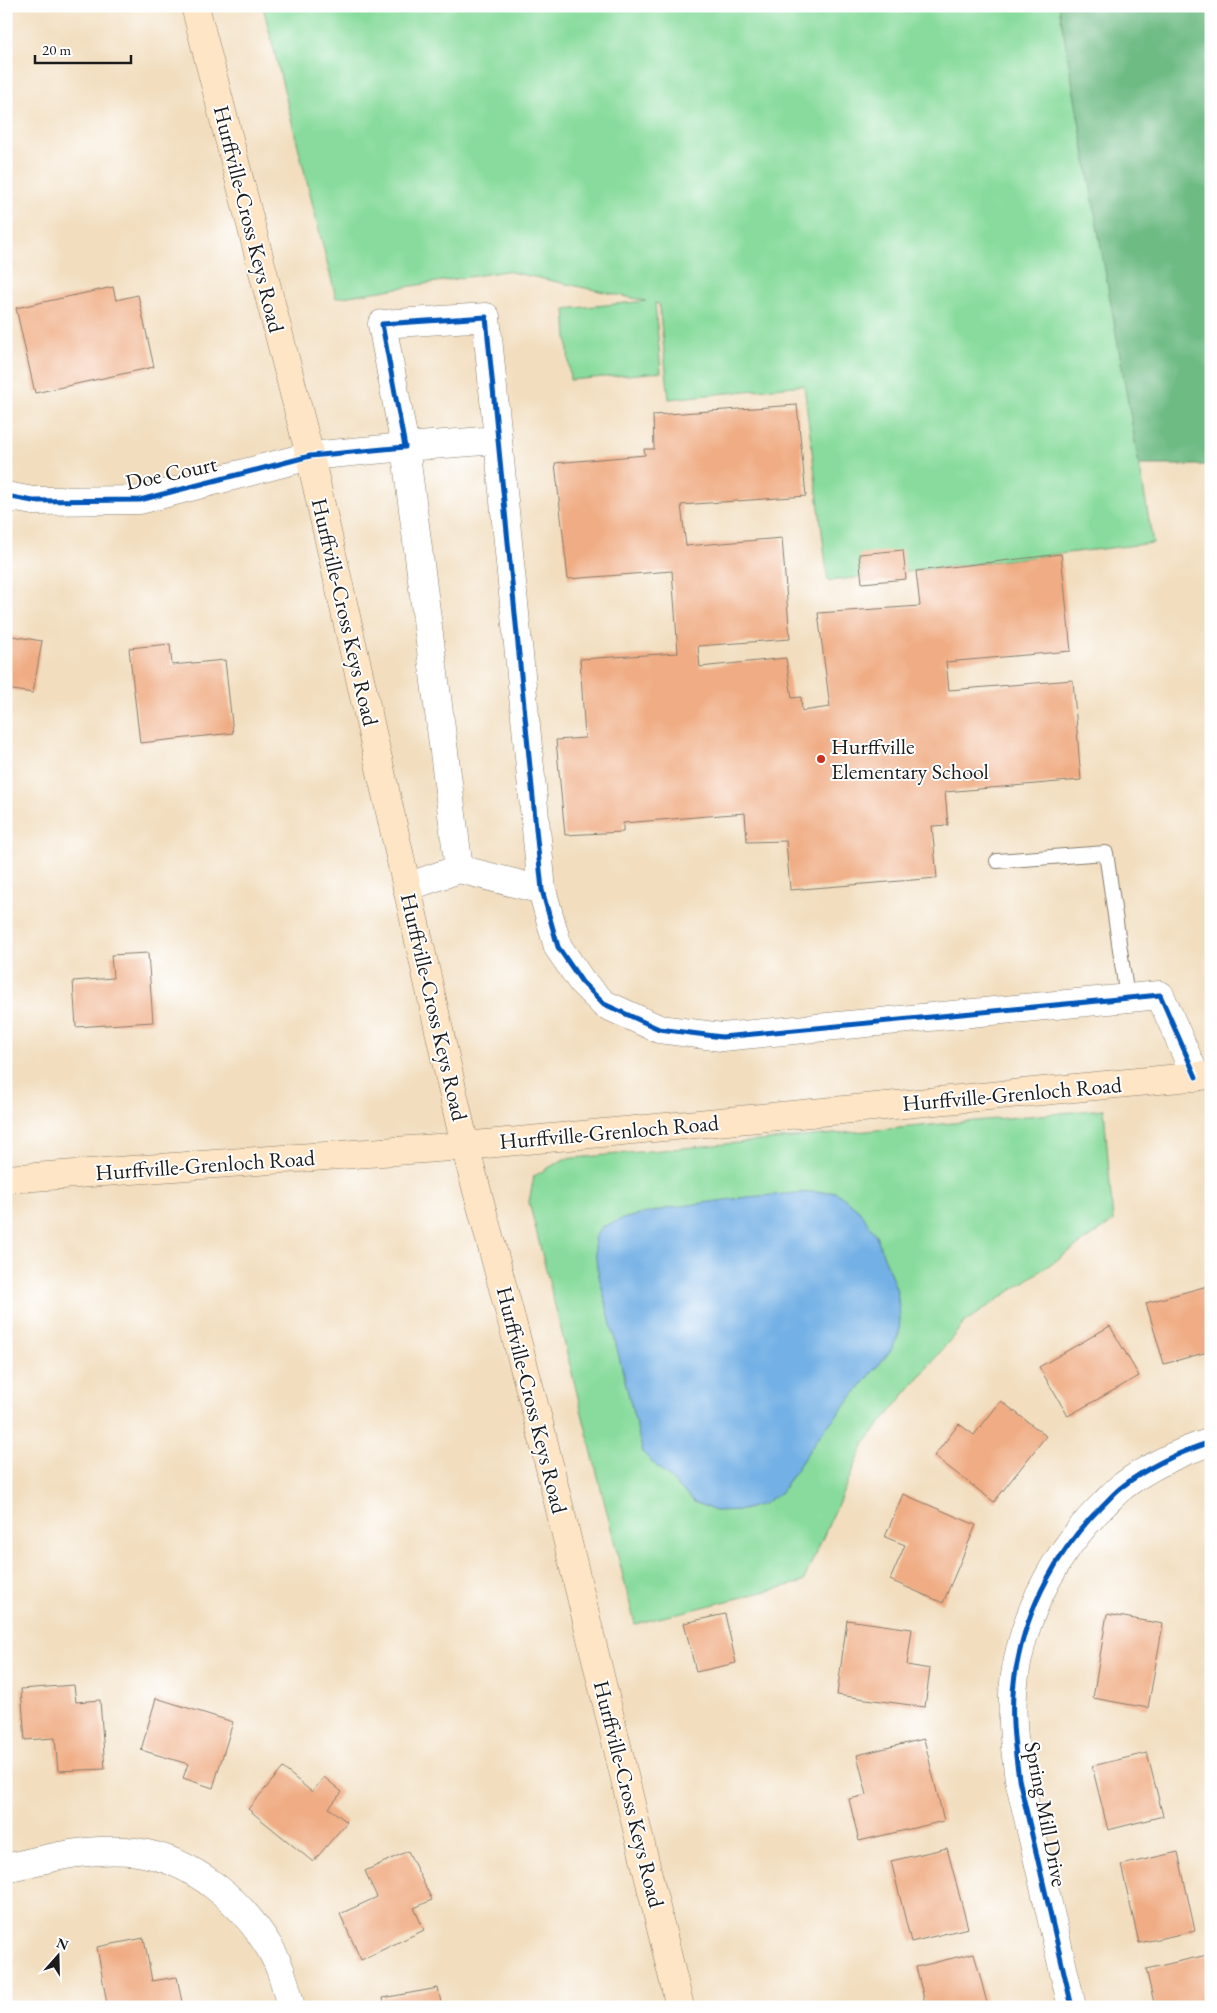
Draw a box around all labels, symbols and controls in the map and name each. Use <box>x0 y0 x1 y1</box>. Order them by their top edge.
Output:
scale bar <box>35 32 131 64</box>
text: 20 m <box>42 40 71 59</box>
street label: Hurffville-Cross Keys Road <box>207 103 291 336</box>
street label: Doe Court <box>123 449 219 497</box>
street label: Hurffville-Cross Keys Road <box>305 495 386 730</box>
place label: Hurffville Elementary School <box>831 732 989 786</box>
marker: Hurffville Elementary School <box>815 753 827 765</box>
street label: Hurffville-Cross Keys Road <box>394 890 475 1125</box>
street label: Hurffville-Grenloch Road <box>901 1070 1124 1118</box>
street label: Hurffville-Grenloch Road <box>498 1108 721 1156</box>
street label: Hurffville-Grenloch Road <box>94 1143 317 1187</box>
street label: Hurffville-Cross Keys Road <box>490 1284 574 1517</box>
street label: Hurffville-Cross Keys Road <box>587 1678 671 1911</box>
street label: Spring Mill Drive <box>1018 1739 1074 1889</box>
north arrow <box>32 1930 82 1980</box>
text: N <box>54 1933 71 1954</box>

